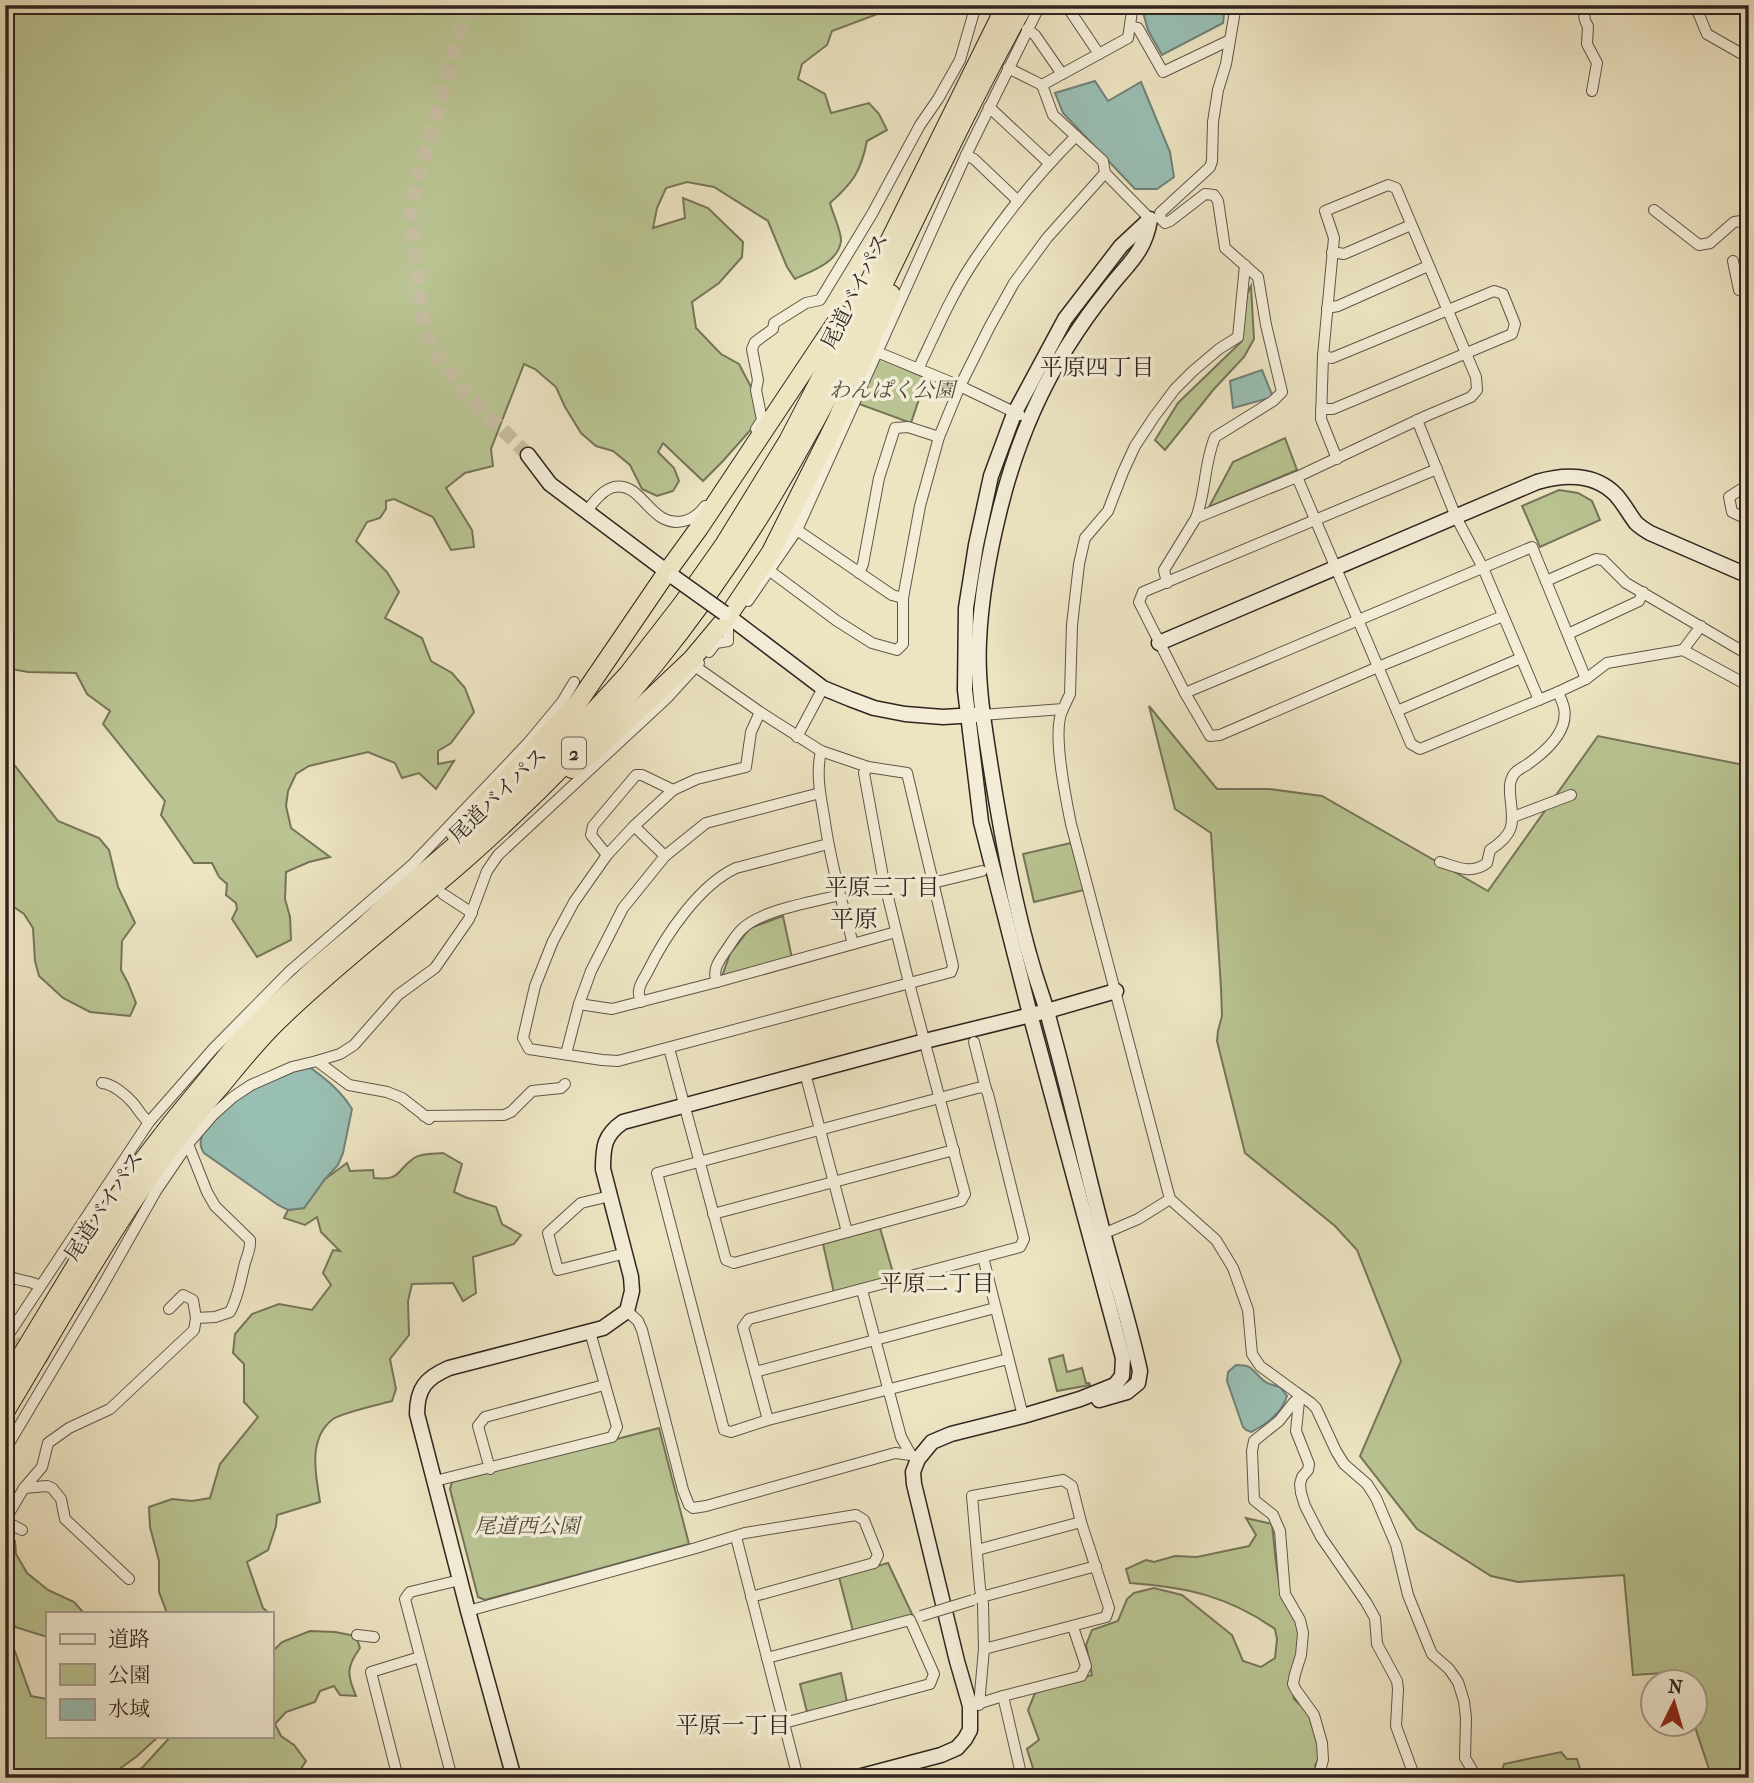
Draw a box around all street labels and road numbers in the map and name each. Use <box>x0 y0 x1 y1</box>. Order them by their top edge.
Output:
street label: 尾道バイパス <box>817 229 893 353</box>
road number: 2 <box>562 738 586 768</box>
street label: 尾道バイパス <box>444 743 552 847</box>
street label: 尾道バイパス <box>60 1147 148 1265</box>

